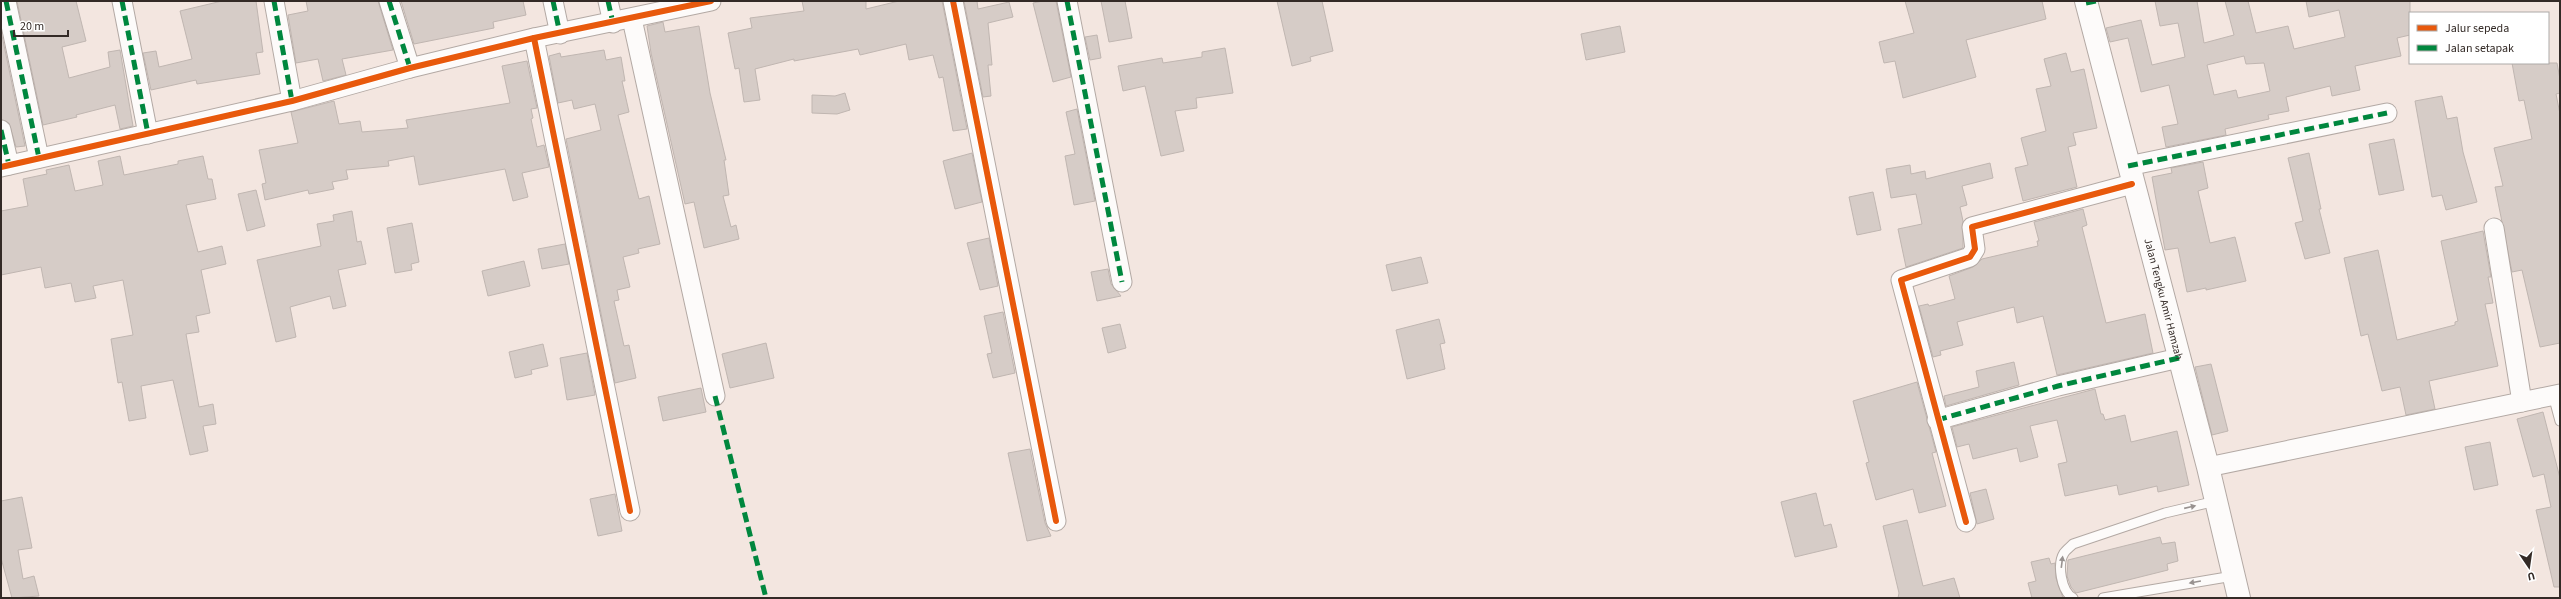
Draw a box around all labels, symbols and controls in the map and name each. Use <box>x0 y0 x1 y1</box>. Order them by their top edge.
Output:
scale bar <box>14 12 68 38</box>
legend <box>2409 12 2549 64</box>
text: 20 m <box>20 18 44 35</box>
text: Jalur sepeda <box>2445 20 2509 37</box>
text: Jalan setapak <box>2445 40 2514 57</box>
street label: Jalan Tengku Amir Hamzah <box>2141 237 2187 361</box>
one-way arrow <box>2184 504 2196 510</box>
north arrow <box>2509 547 2549 587</box>
one-way arrow <box>2059 556 2065 569</box>
text: U <box>2526 568 2536 584</box>
one-way arrow <box>2189 579 2201 585</box>

